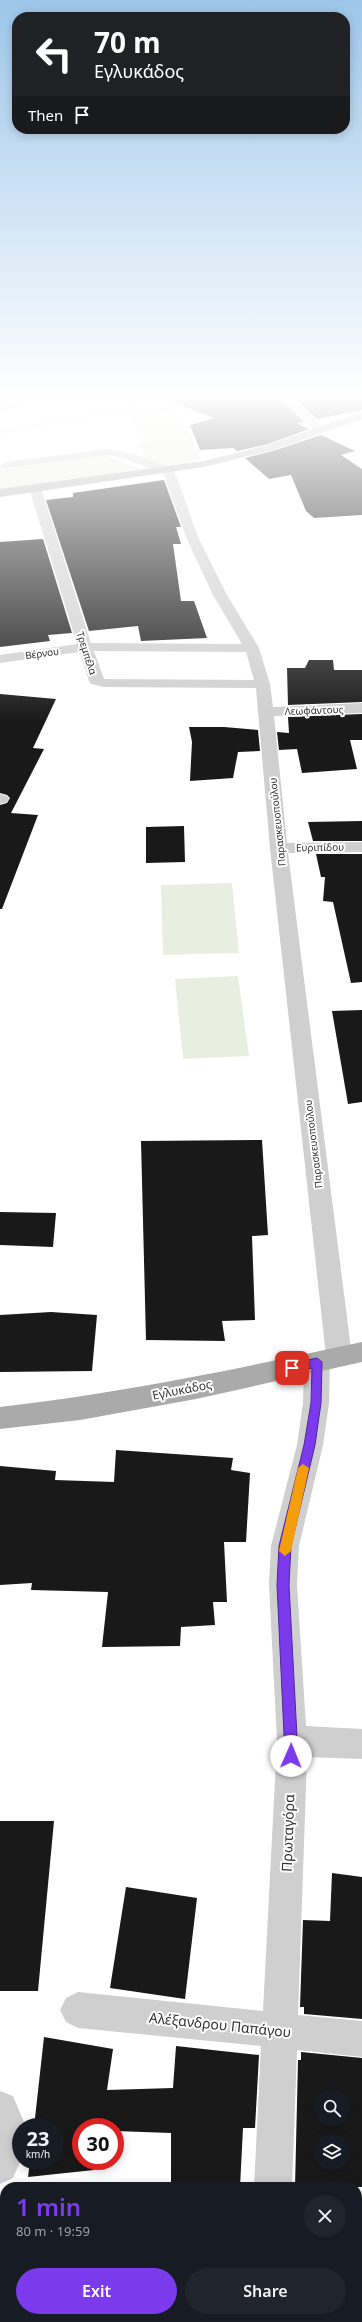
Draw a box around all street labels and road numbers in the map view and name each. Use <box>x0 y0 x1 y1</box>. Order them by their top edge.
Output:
street label: Τρεμπέλα <box>73 630 101 677</box>
street label: Βέρνου <box>24 644 60 662</box>
street label: Λεωφάντους <box>284 702 344 718</box>
street label: Παρασκευοπούλου <box>265 777 289 867</box>
street label: Ευριπίδου <box>296 840 344 854</box>
street label: Παρασκευοπούλου <box>301 1099 325 1189</box>
street label: Εγλυκάδος <box>151 1375 213 1404</box>
street label: Πρωταγόρα <box>277 1794 298 1872</box>
street label: Αλέξανδρου Παπάγου <box>148 2008 292 2041</box>

